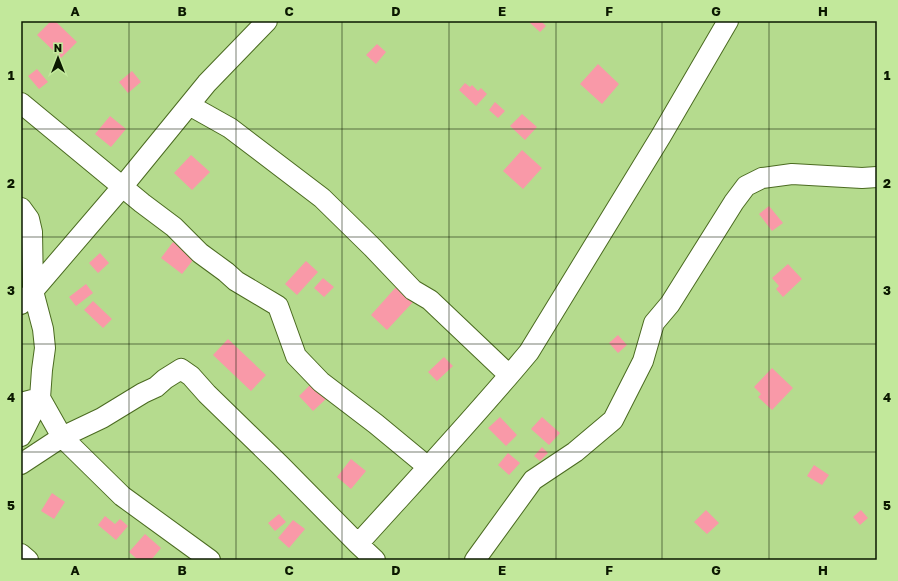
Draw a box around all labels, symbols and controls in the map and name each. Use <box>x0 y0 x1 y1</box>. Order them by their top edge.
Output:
text: A <box>70 3 80 19</box>
text: B <box>177 3 187 19</box>
text: C <box>284 3 294 19</box>
text: D <box>391 3 401 19</box>
text: E <box>498 3 506 19</box>
text: F <box>605 3 613 19</box>
text: G <box>711 3 721 19</box>
text: H <box>818 3 828 19</box>
north arrow <box>38 38 78 78</box>
text: N <box>54 41 62 54</box>
text: 1 <box>8 67 15 83</box>
text: 1 <box>884 67 891 83</box>
text: 2 <box>7 175 15 191</box>
text: 2 <box>883 175 891 191</box>
text: 3 <box>7 282 15 298</box>
text: 3 <box>883 282 891 298</box>
text: 4 <box>7 389 15 405</box>
text: 4 <box>883 389 891 405</box>
text: 5 <box>7 497 15 513</box>
text: 5 <box>883 497 891 513</box>
text: A <box>70 562 80 578</box>
text: B <box>177 562 187 578</box>
text: C <box>284 562 294 578</box>
text: D <box>391 562 401 578</box>
text: E <box>498 562 506 578</box>
text: F <box>605 562 613 578</box>
text: G <box>711 562 721 578</box>
text: H <box>818 562 828 578</box>

